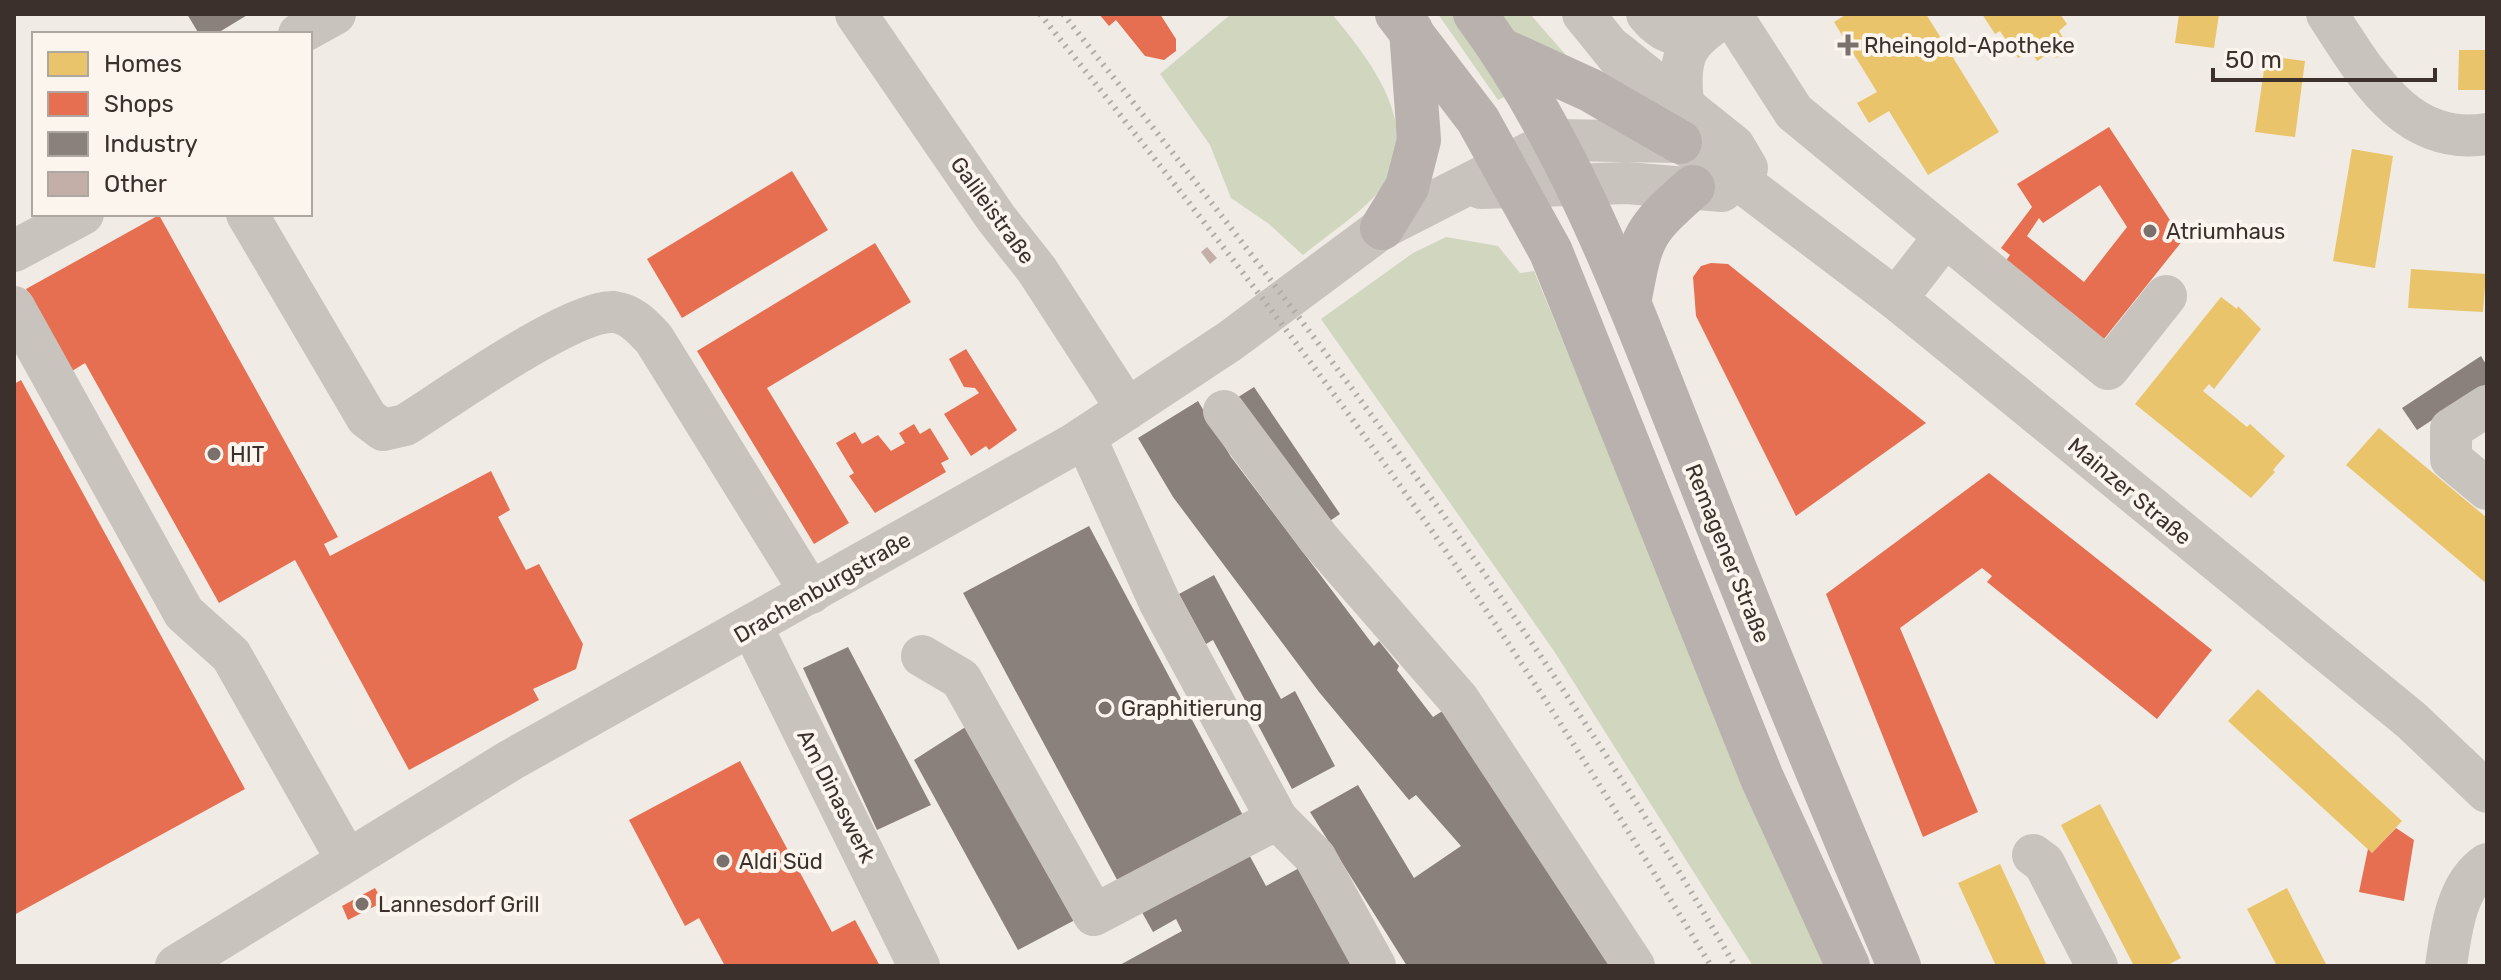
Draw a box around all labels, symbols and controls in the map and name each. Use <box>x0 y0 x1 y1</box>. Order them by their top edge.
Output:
legend <box>32 32 312 216</box>
place label: Rheingold-Apotheke <box>1864 32 2075 59</box>
scale bar <box>2213 32 2435 82</box>
marker: Rheingold-Apotheke <box>1839 36 1857 54</box>
text: 50 m <box>2225 46 2282 74</box>
text: Homes <box>104 50 182 78</box>
text: Shops <box>104 90 174 118</box>
text: Industry <box>104 130 198 158</box>
street label: Galileistraße <box>945 151 1041 269</box>
text: Other <box>104 170 167 198</box>
place label: Atriumhaus <box>2166 218 2285 245</box>
marker: Atriumhaus <box>2141 222 2159 240</box>
street label: Mainzer Straße <box>2062 432 2197 551</box>
place label: HIT <box>230 441 265 468</box>
marker: HIT <box>205 445 223 463</box>
street label: Remagener Straße <box>1679 460 1776 647</box>
street label: Drachenburgstraße <box>729 526 915 649</box>
place label: Graphitierung <box>1121 695 1262 722</box>
marker: Graphitierung <box>1096 699 1114 717</box>
street label: Am Dinaswerk <box>791 725 882 868</box>
place label: Aldi Süd <box>739 848 823 875</box>
marker: Aldi Süd <box>714 852 732 870</box>
place label: Lannesdorf Grill <box>378 891 540 918</box>
marker: Lannesdorf Grill <box>353 895 371 913</box>

